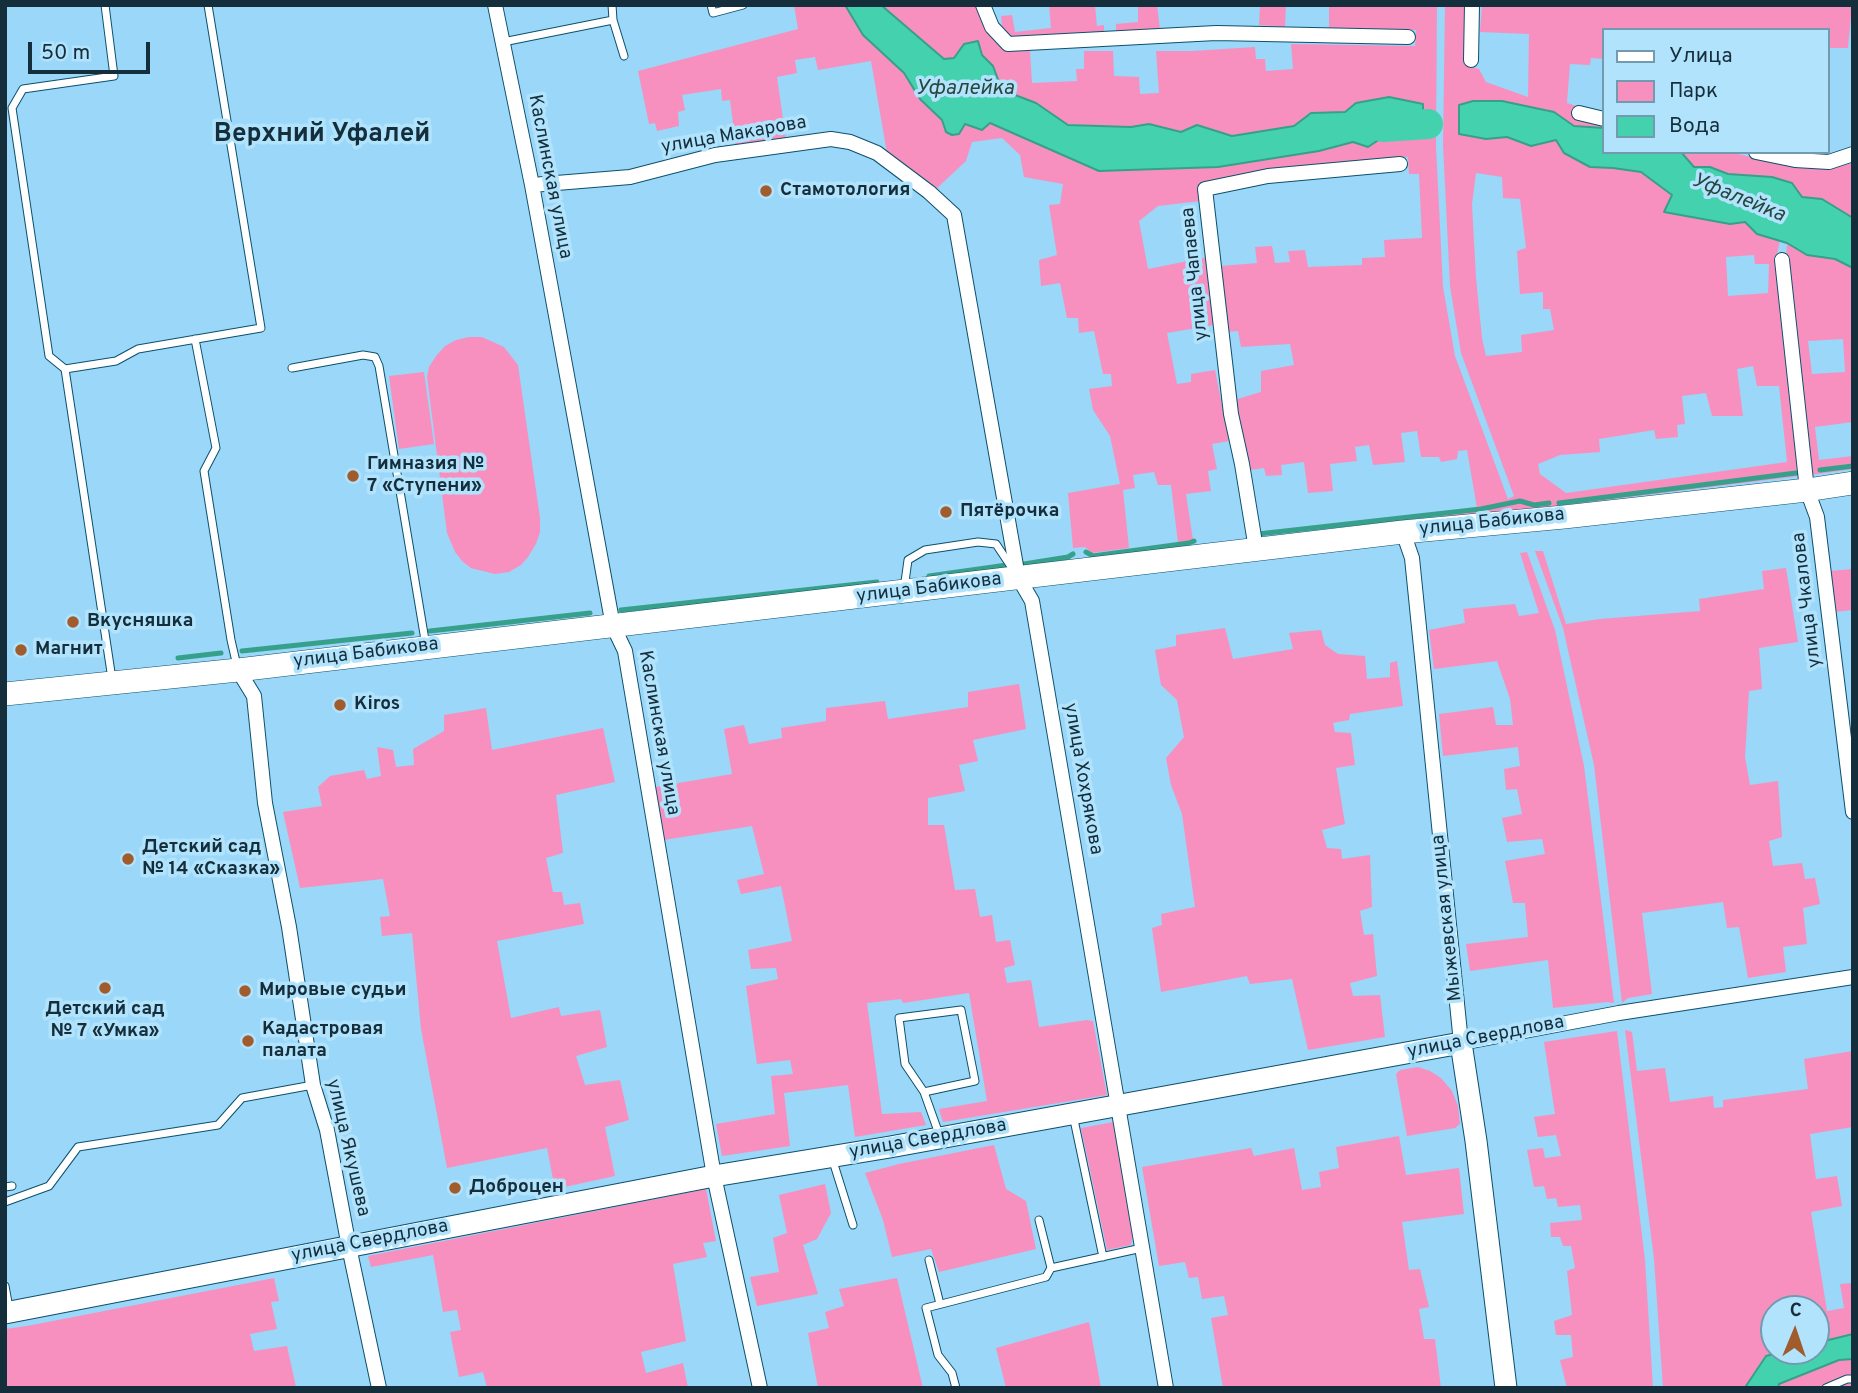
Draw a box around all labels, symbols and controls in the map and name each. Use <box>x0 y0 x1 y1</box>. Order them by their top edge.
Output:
scale bar <box>32 28 154 72</box>
legend <box>1602 28 1830 154</box>
text: 50 m <box>41 40 90 67</box>
text: Улица <box>1669 43 1733 70</box>
water label: Уфалейка <box>916 77 1014 103</box>
text: Парк <box>1669 78 1718 105</box>
street label: Каслинская улица <box>522 93 576 261</box>
street label: улица Макарова <box>660 112 808 160</box>
text: Вода <box>1669 113 1720 140</box>
district label: Верхний Уфалей <box>214 120 430 152</box>
water label: Уфалейка <box>1688 169 1788 229</box>
place label: Стамотология <box>780 180 910 202</box>
marker: Стамотология <box>758 183 774 199</box>
street label: улица Чапаева <box>1178 206 1214 342</box>
place label: Гимназия № 7 «Ступени» <box>367 454 484 498</box>
marker: Гимназия № 7 «Ступени» <box>345 468 361 484</box>
place label: Пятёрочка <box>960 501 1059 523</box>
marker: Пятёрочка <box>938 504 954 520</box>
street label: улица Бабикова <box>1418 504 1566 542</box>
street label: улица Чкалова <box>1788 531 1828 669</box>
street label: улица Бабикова <box>855 569 1003 609</box>
place label: Вкусняшка <box>87 611 193 633</box>
marker: Вкусняшка <box>65 614 81 630</box>
street label: улица Бабикова <box>292 634 440 674</box>
place label: Магнит <box>35 639 103 661</box>
marker: Магнит <box>13 642 29 658</box>
street label: Каслинская улица <box>632 649 684 817</box>
place label: Kiros <box>354 694 400 716</box>
marker: Kiros <box>332 697 348 713</box>
street label: улица Хохрякова <box>1057 701 1107 857</box>
street label: Мыжевская улица <box>1428 834 1468 1002</box>
place label: Детский сад № 14 «Сказка» <box>142 837 280 881</box>
marker: Детский сад № 14 «Сказка» <box>120 851 136 867</box>
marker: Детский сад № 7 «Умка» <box>97 980 113 996</box>
place label: Мировые судьи <box>259 980 407 1002</box>
marker: Мировые судьи <box>237 983 253 999</box>
place label: Детский сад № 7 «Умка» <box>45 999 165 1043</box>
street label: улица Свердлова <box>1406 1012 1566 1064</box>
place label: Кадастровая палата <box>262 1019 383 1063</box>
marker: Кадастровая палата <box>240 1033 256 1049</box>
street label: улица Якушева <box>320 1077 374 1219</box>
street label: улица Свердлова <box>848 1115 1008 1165</box>
place label: Доброцен <box>469 1177 564 1199</box>
marker: Доброцен <box>447 1180 463 1196</box>
street label: улица Свердлова <box>290 1216 450 1268</box>
north arrow <box>1760 1295 1830 1365</box>
text: С <box>1789 1299 1802 1323</box>

